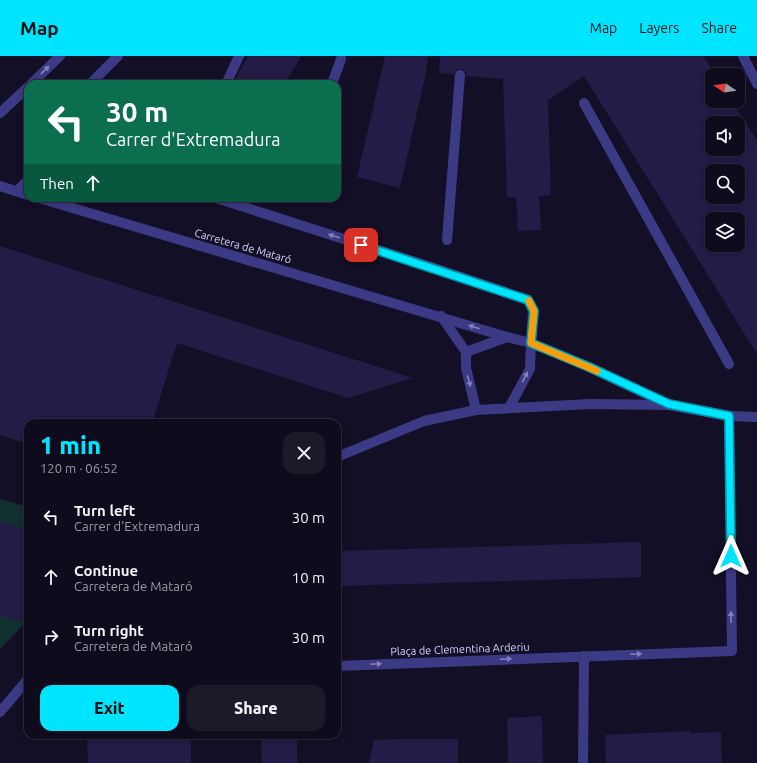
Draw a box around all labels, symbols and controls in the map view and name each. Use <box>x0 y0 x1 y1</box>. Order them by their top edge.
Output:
text: Map <box>20 17 59 39</box>
text: Map <box>590 20 617 36</box>
text: Layers <box>639 20 679 36</box>
text: Share <box>701 20 737 36</box>
one-way arrow <box>40 65 50 75</box>
north arrow <box>705 68 745 108</box>
map controls <box>705 68 745 252</box>
icon: left <box>40 96 92 148</box>
text: 30 m <box>106 96 168 127</box>
button: sound <box>705 116 745 156</box>
text: Carrer d'Extremadura <box>106 129 281 149</box>
button: search <box>705 164 745 204</box>
icon: ahead <box>82 172 104 194</box>
text: Then <box>40 175 74 192</box>
button: layers <box>705 212 745 252</box>
street label: Carretera de Mataró <box>193 226 293 266</box>
pin <box>344 228 378 262</box>
one-way arrow <box>327 233 339 239</box>
icon: arrive <box>350 234 372 256</box>
one-way arrow <box>467 324 479 330</box>
one-way arrow <box>522 371 528 383</box>
one-way arrow <box>466 375 472 387</box>
text: 1 min <box>40 432 101 459</box>
button: close <box>283 432 325 474</box>
text: 120 m · 06:52 <box>40 461 118 475</box>
text: Turn left <box>74 502 135 519</box>
icon: left <box>40 506 62 528</box>
text: 30 m <box>292 509 325 526</box>
text: Carrer d'Extremadura <box>74 519 200 533</box>
position arrow <box>710 535 752 577</box>
text: Continue <box>74 562 138 579</box>
icon: ahead <box>40 566 62 588</box>
text: 10 m <box>292 569 325 586</box>
text: Carretera de Mataró <box>74 579 193 593</box>
one-way arrow <box>728 611 735 623</box>
text: Turn right <box>74 622 144 639</box>
icon: right <box>40 626 62 648</box>
text: 30 m <box>292 629 325 646</box>
text: Carretera de Mataró <box>74 639 193 653</box>
street label: Plaça de Clementina Arderiu <box>390 641 530 657</box>
one-way arrow <box>630 651 643 657</box>
one-way arrow <box>500 656 513 662</box>
one-way arrow <box>370 661 382 668</box>
button: Exit <box>40 685 179 731</box>
button: Share <box>187 685 325 731</box>

